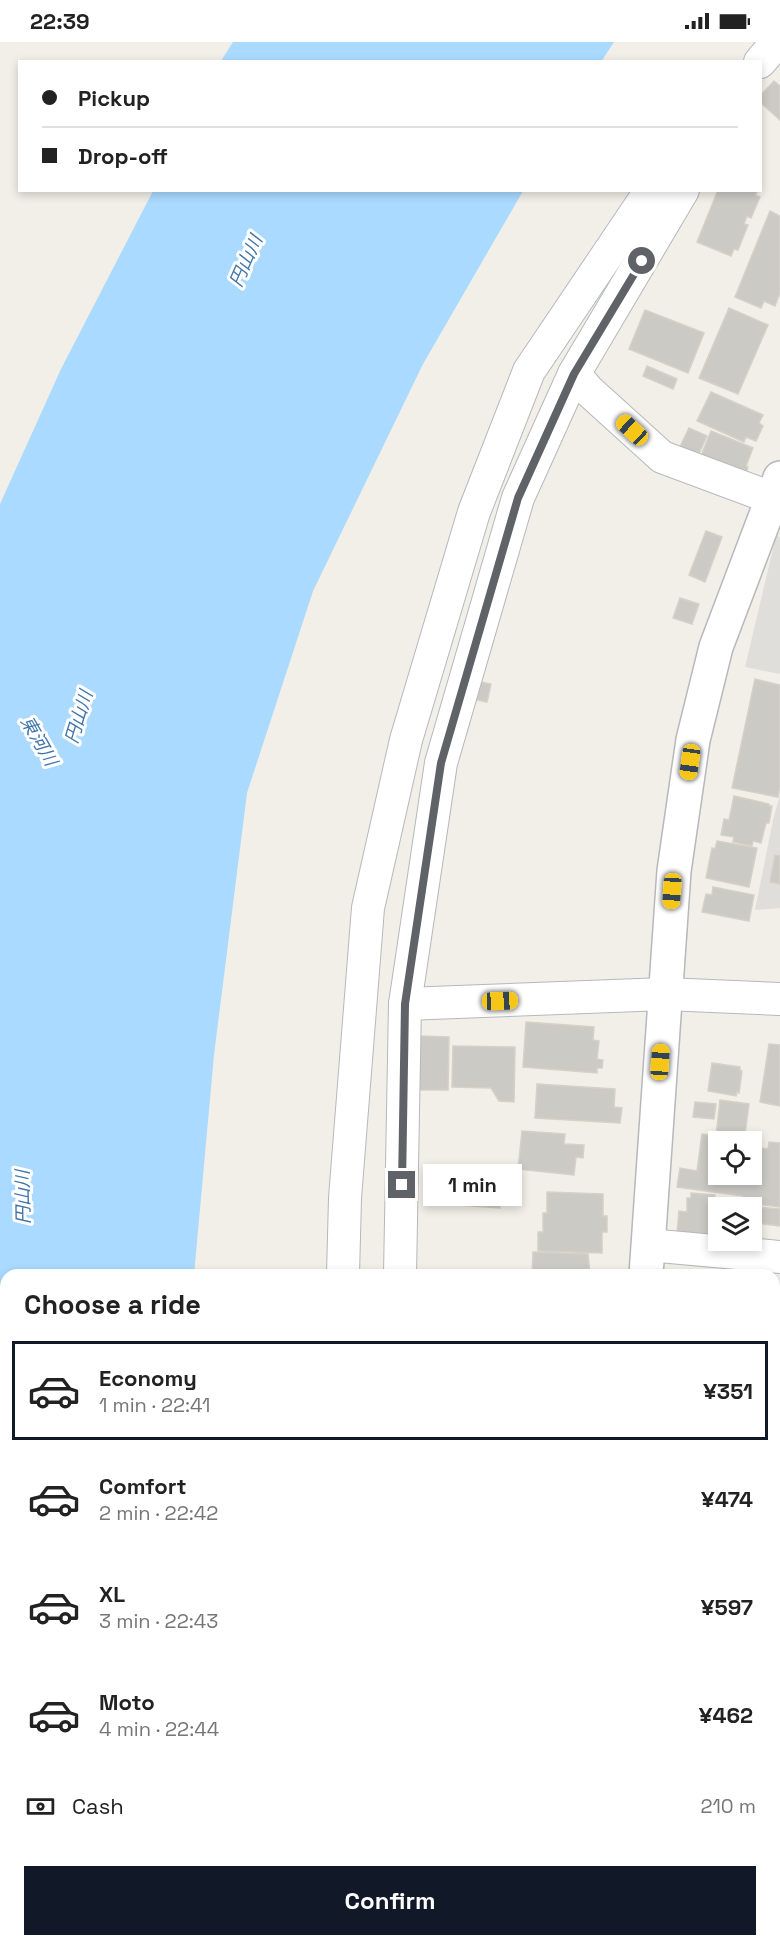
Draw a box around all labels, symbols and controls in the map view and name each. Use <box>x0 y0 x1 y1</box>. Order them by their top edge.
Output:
text: 22:39 <box>30 7 90 35</box>
text: Pickup <box>78 84 150 112</box>
text: Drop-off <box>78 142 168 170</box>
water label: 円山川 <box>224 230 268 290</box>
route start <box>628 247 655 274</box>
car <box>613 411 651 449</box>
water label: 円山川 <box>60 686 98 746</box>
water label: 東河川 <box>16 712 64 772</box>
car <box>679 743 701 781</box>
car <box>662 872 682 910</box>
car <box>482 991 518 1011</box>
car <box>650 1043 670 1081</box>
map controls <box>708 1131 762 1251</box>
button: locate <box>708 1131 762 1185</box>
callout: 1 min <box>423 1164 522 1206</box>
water label: 円山川 <box>10 1168 34 1224</box>
route end <box>388 1171 415 1198</box>
text: 1 min <box>448 1172 497 1198</box>
button: layers <box>708 1197 762 1251</box>
text: Choose a ride <box>24 1287 201 1322</box>
icon: car <box>27 1364 81 1418</box>
text: Economy <box>99 1364 197 1392</box>
text: ¥351 <box>703 1377 753 1405</box>
text: 1 min · 22:41 <box>99 1392 210 1418</box>
icon: car <box>27 1472 81 1526</box>
text: Comfort <box>99 1472 187 1500</box>
text: ¥474 <box>701 1485 753 1513</box>
text: 2 min · 22:42 <box>99 1500 218 1526</box>
icon: car <box>27 1580 81 1634</box>
text: XL <box>99 1580 125 1608</box>
text: ¥597 <box>701 1593 753 1621</box>
text: 3 min · 22:43 <box>99 1608 218 1634</box>
icon: car <box>27 1688 81 1742</box>
text: Moto <box>99 1688 155 1716</box>
text: ¥462 <box>699 1701 753 1729</box>
text: 4 min · 22:44 <box>99 1716 219 1742</box>
icon: cash <box>24 1790 57 1823</box>
text: Cash <box>72 1792 124 1820</box>
text: 210 m <box>700 1793 756 1819</box>
button: Confirm <box>24 1866 756 1935</box>

